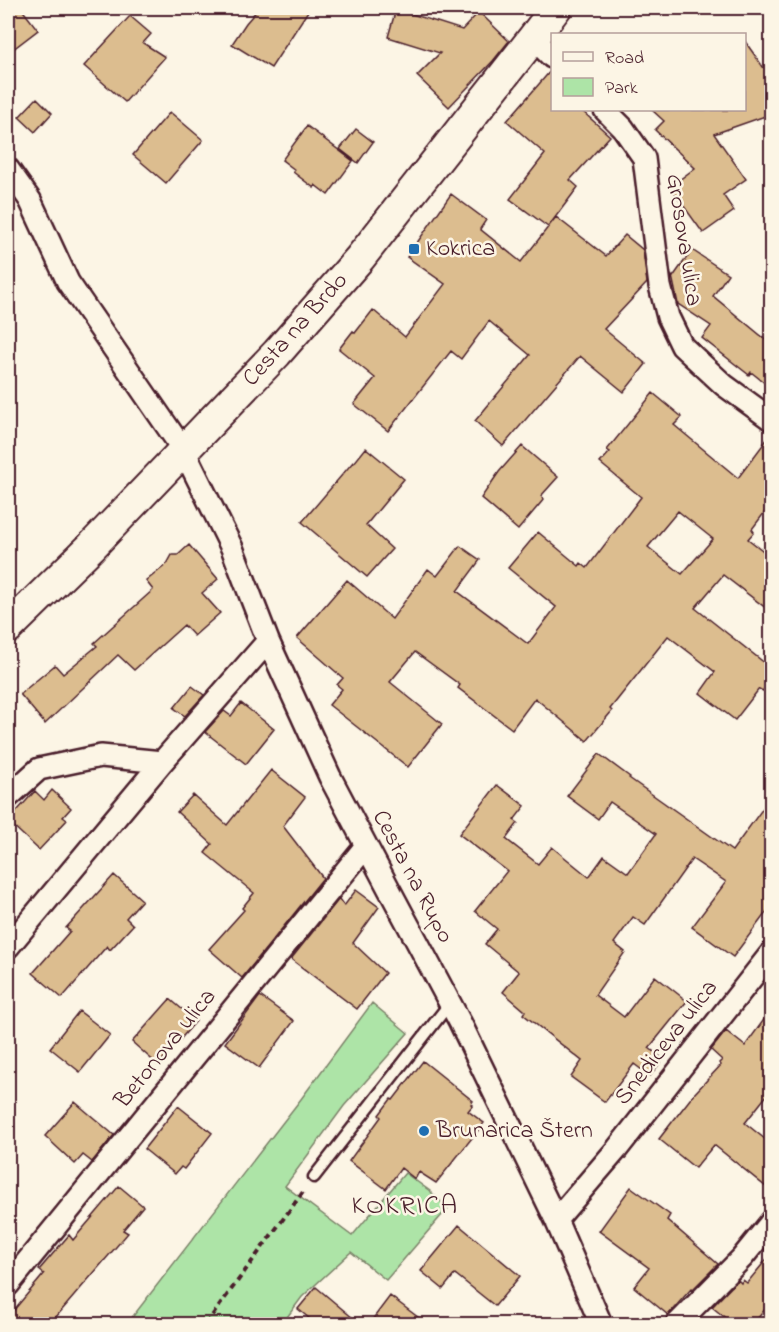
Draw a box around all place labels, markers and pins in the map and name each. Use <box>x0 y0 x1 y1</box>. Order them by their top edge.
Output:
place label: Kokrica <box>426 232 495 267</box>
marker: Kokrica <box>407 242 421 256</box>
place label: Brunarica Štern <box>435 1114 593 1149</box>
marker: Brunarica Štern <box>417 1124 431 1138</box>

